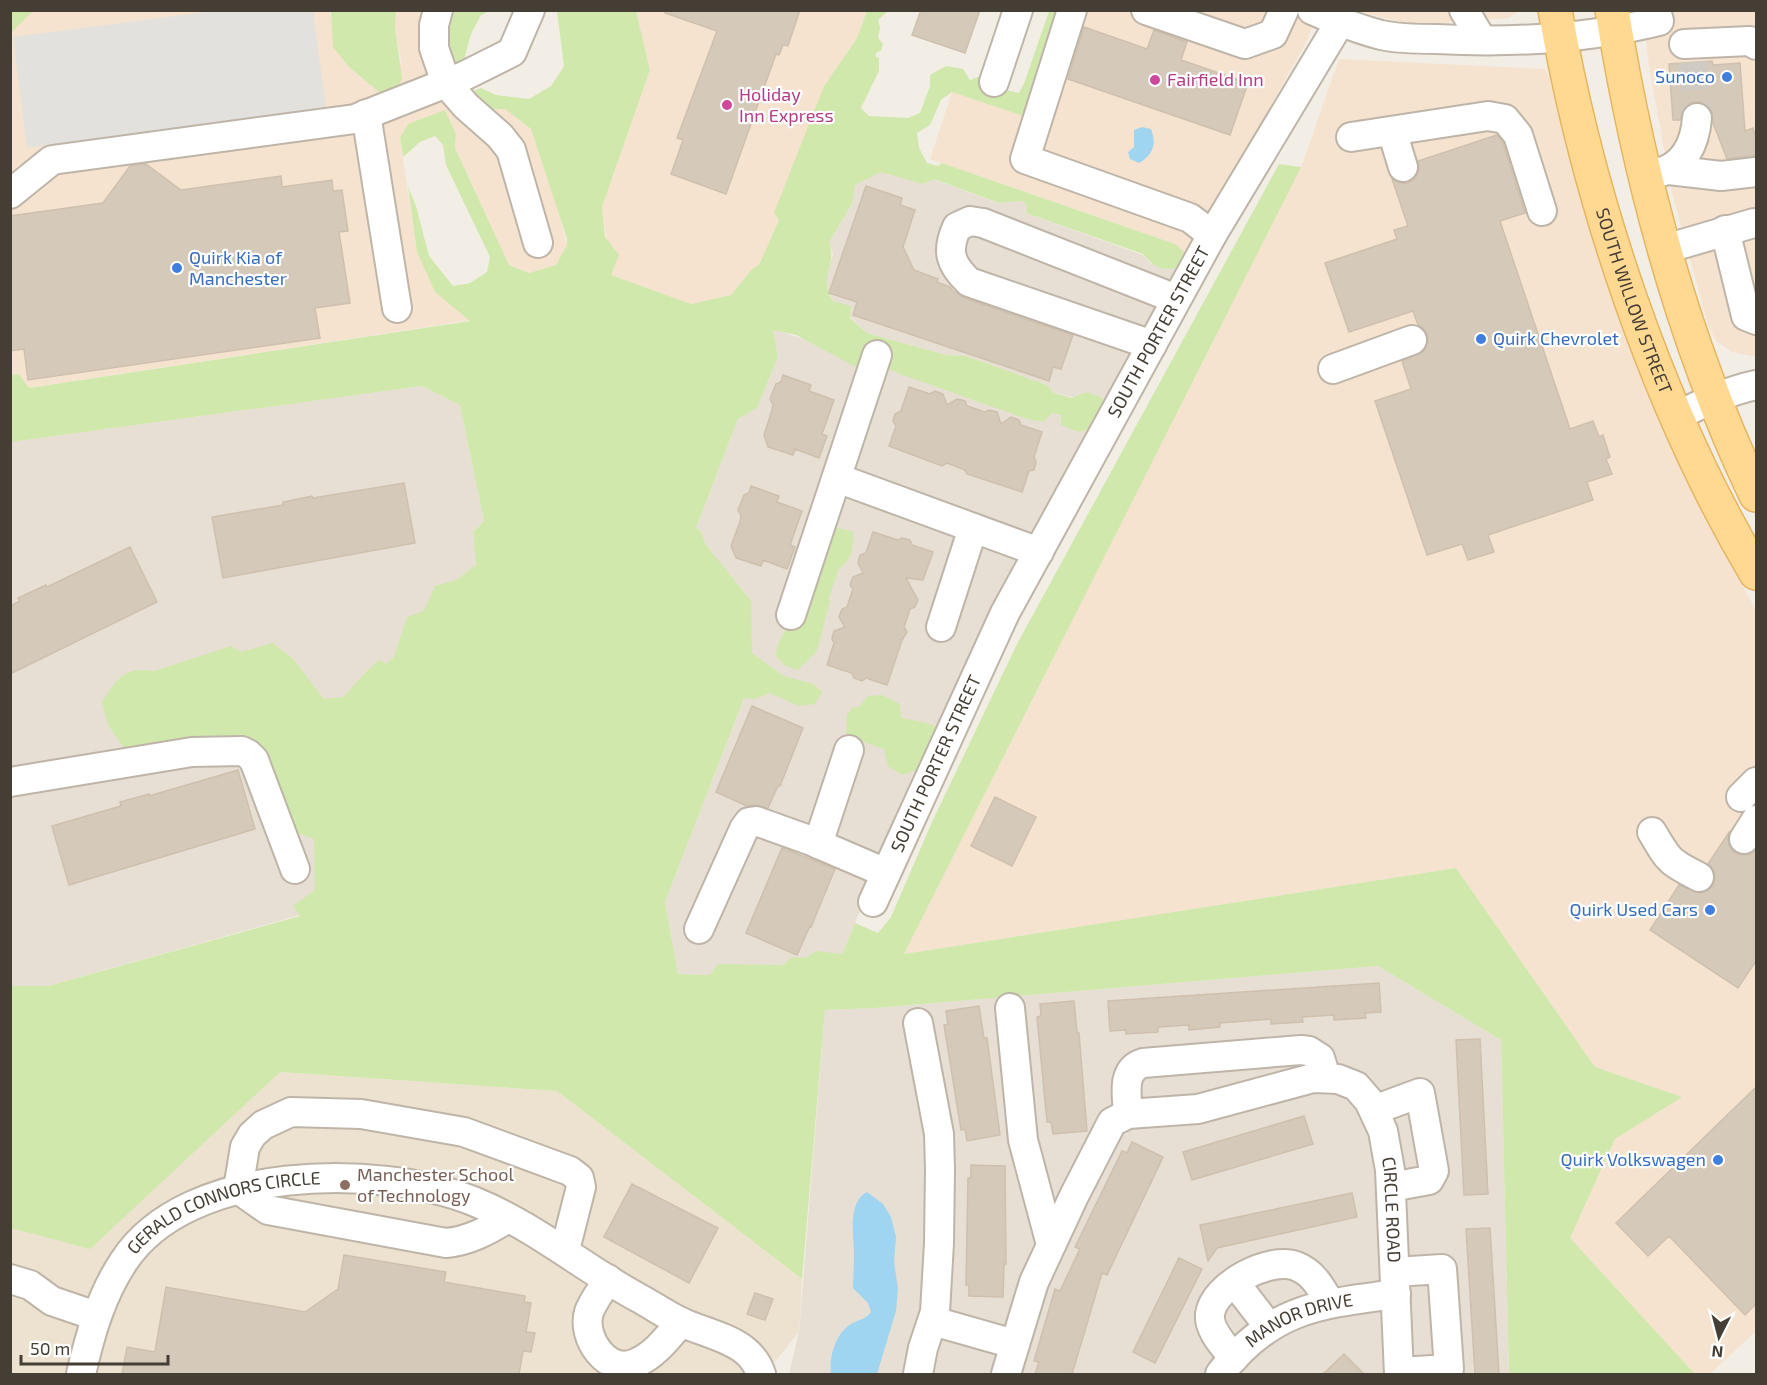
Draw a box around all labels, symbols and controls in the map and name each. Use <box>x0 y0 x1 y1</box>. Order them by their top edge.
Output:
place label: Sunoco <box>1655 65 1715 87</box>
place label: Fairfield Inn <box>1167 68 1264 90</box>
marker: Sunoco <box>1720 70 1734 84</box>
marker: Fairfield Inn <box>1148 73 1162 87</box>
place label: Holiday Inn Express <box>739 83 834 126</box>
marker: Holiday Inn Express <box>720 98 734 112</box>
street label: SOUTH WILLOW STREET <box>1592 205 1678 398</box>
street label: SOUTH PORTER STREET <box>1102 242 1214 421</box>
place label: Quirk Kia of Manchester <box>189 246 287 289</box>
marker: Quirk Kia of Manchester <box>170 261 184 275</box>
place label: Quirk Chevrolet <box>1493 327 1619 349</box>
marker: Quirk Chevrolet <box>1474 332 1488 346</box>
street label: SOUTH PORTER STREET <box>885 671 985 855</box>
place label: Quirk Used Cars <box>1569 898 1698 920</box>
marker: Quirk Used Cars <box>1703 903 1717 917</box>
place label: Quirk Volkswagen <box>1561 1148 1706 1170</box>
marker: Quirk Volkswagen <box>1711 1153 1725 1167</box>
street label: CIRCLE ROAD <box>1378 1155 1406 1263</box>
place label: Manchester School of Technology <box>357 1163 514 1206</box>
street label: GERALD CONNORS CIRCLE <box>122 1166 321 1258</box>
marker: Manchester School of Technology <box>338 1178 352 1192</box>
street label: MANOR DRIVE <box>1240 1288 1354 1351</box>
north arrow <box>1689 1307 1749 1367</box>
scale bar <box>21 1328 168 1366</box>
text: 50 m <box>30 1337 70 1359</box>
text: N <box>1711 1342 1724 1362</box>

